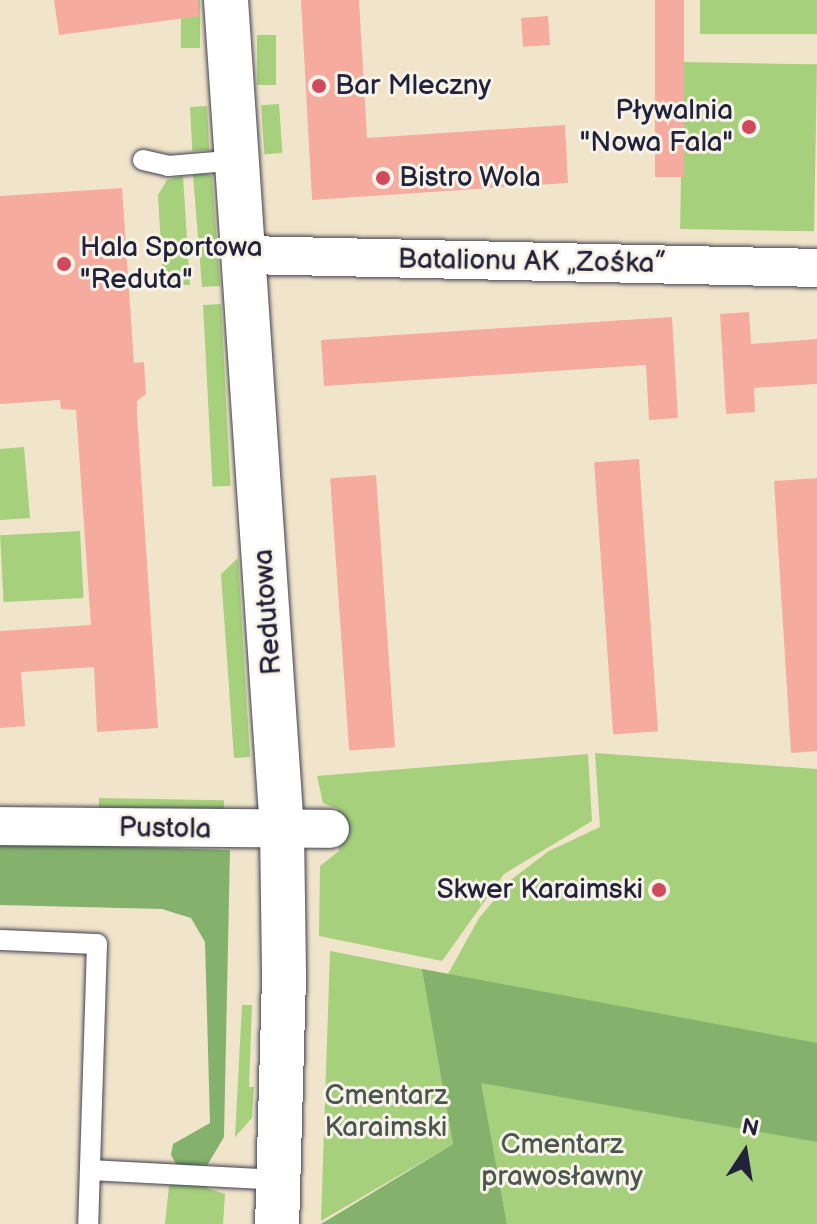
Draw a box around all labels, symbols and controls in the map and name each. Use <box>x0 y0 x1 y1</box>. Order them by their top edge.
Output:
place label: Bar Mleczny <box>335 69 491 103</box>
marker: Bar Mleczny <box>310 77 328 95</box>
place label: Pływalnia "Nowa Fala" <box>580 94 733 160</box>
marker: Pływalnia "Nowa Fala" <box>740 118 758 136</box>
place label: Bistro Wola <box>399 161 542 195</box>
marker: Bistro Wola <box>374 169 392 187</box>
place label: Hala Sportowa "Reduta" <box>80 231 263 297</box>
street label: Batalionu AK „Zośka” <box>398 243 666 281</box>
marker: Hala Sportowa "Reduta" <box>55 255 73 273</box>
street label: Redutowa <box>247 548 289 676</box>
street label: Pustola <box>118 811 212 847</box>
place label: Skwer Karaimski <box>437 873 643 907</box>
marker: Skwer Karaimski <box>650 881 668 899</box>
park label: Cmentarz Karaimski <box>324 1079 448 1145</box>
north arrow <box>705 1112 785 1192</box>
text: N <box>739 1113 761 1143</box>
park label: Cmentarz prawosławny <box>481 1128 643 1194</box>

